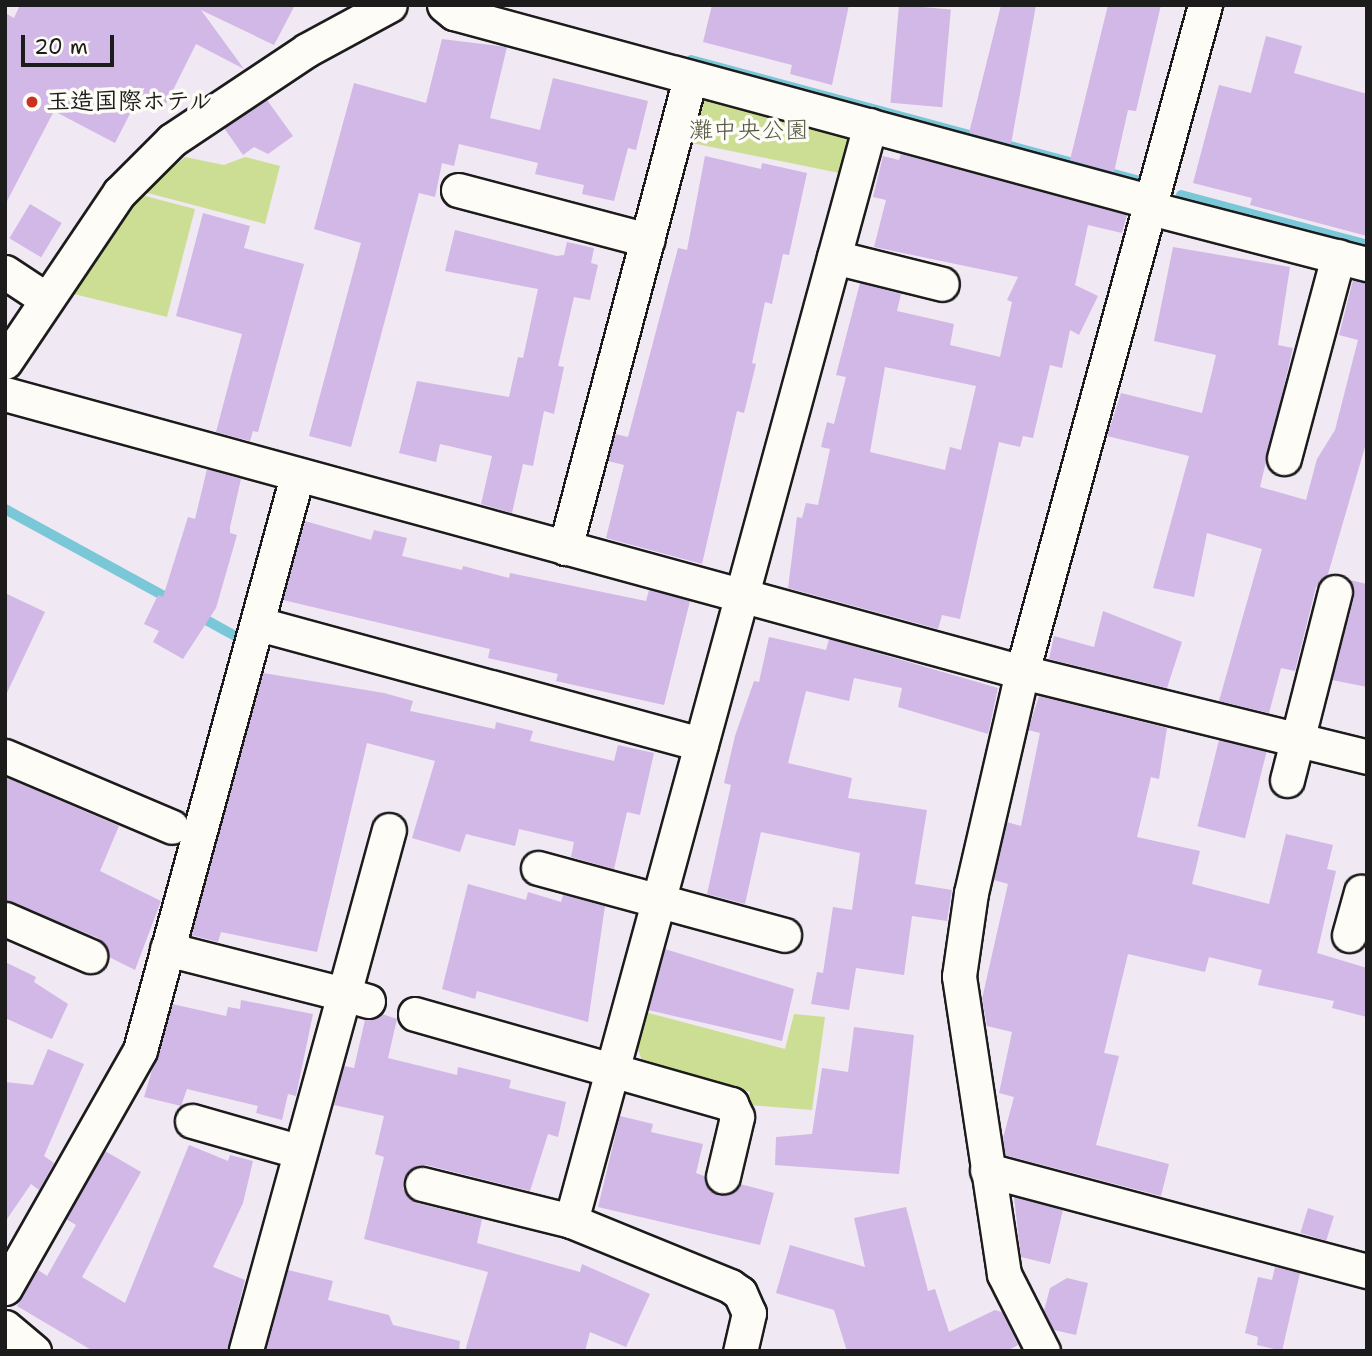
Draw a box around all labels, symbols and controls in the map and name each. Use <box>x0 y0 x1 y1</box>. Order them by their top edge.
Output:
scale bar <box>24 21 117 65</box>
text: 20 m <box>34 33 88 61</box>
place label: 玉造国際ホテル <box>46 88 214 116</box>
marker: 玉造国際ホテル <box>24 94 40 110</box>
park label: 灘中央公園 <box>689 117 809 145</box>

